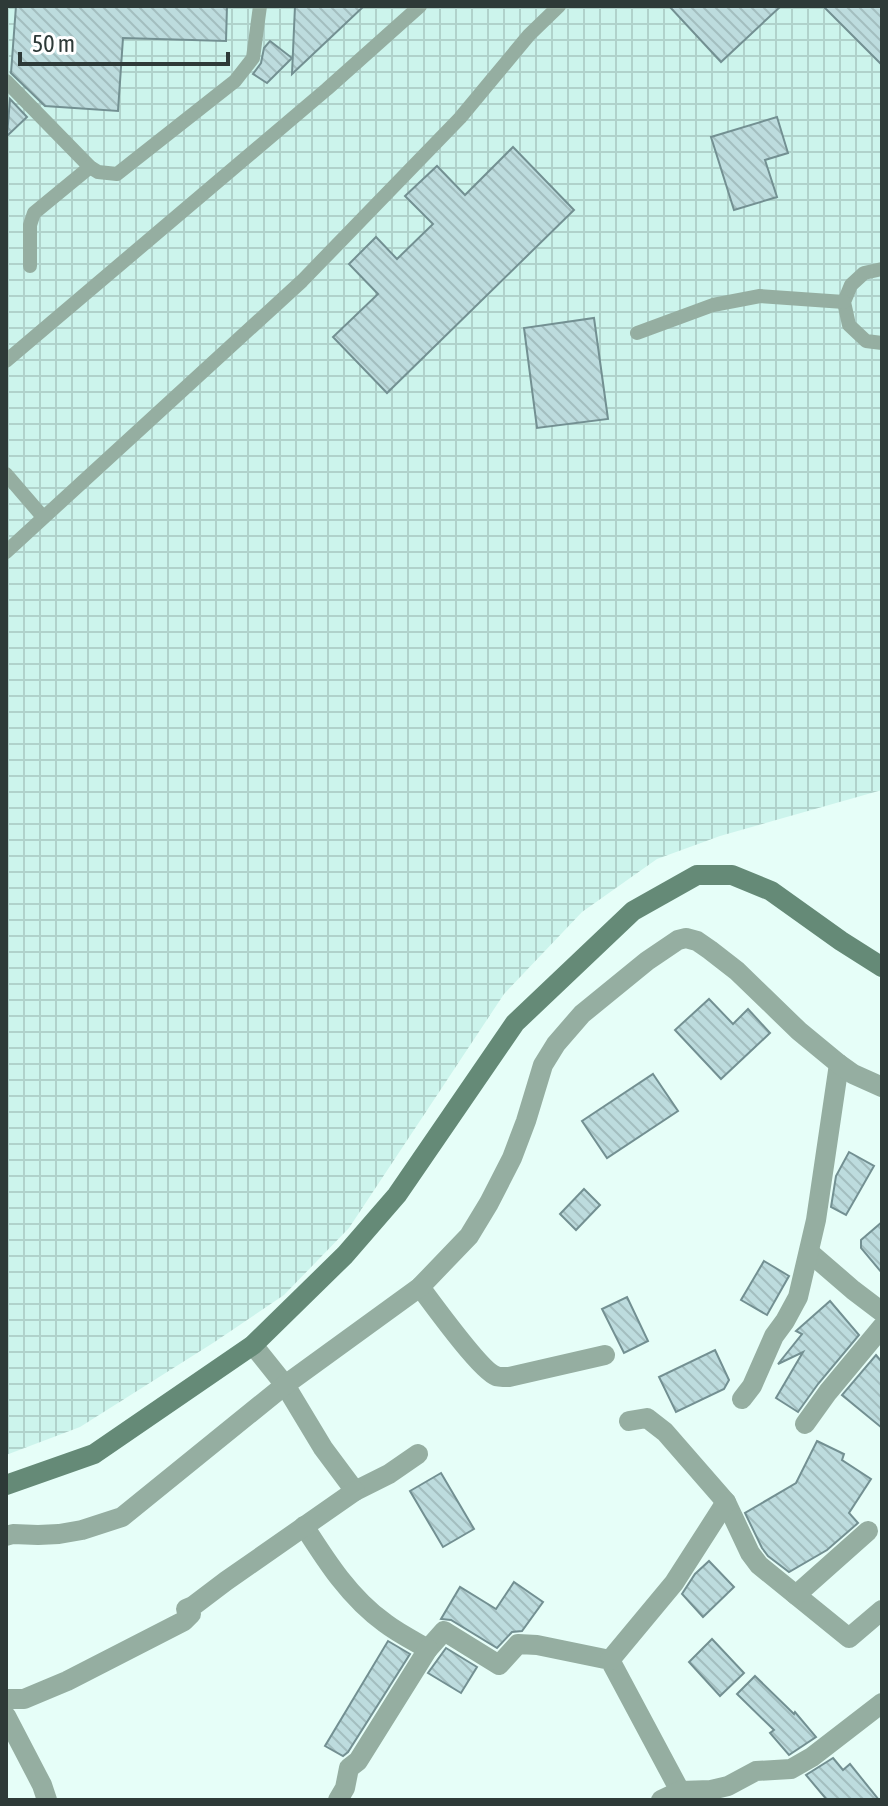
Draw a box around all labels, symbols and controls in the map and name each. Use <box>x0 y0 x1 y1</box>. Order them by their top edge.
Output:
scale bar <box>20 16 228 66</box>
text: 50 m <box>32 30 75 57</box>

